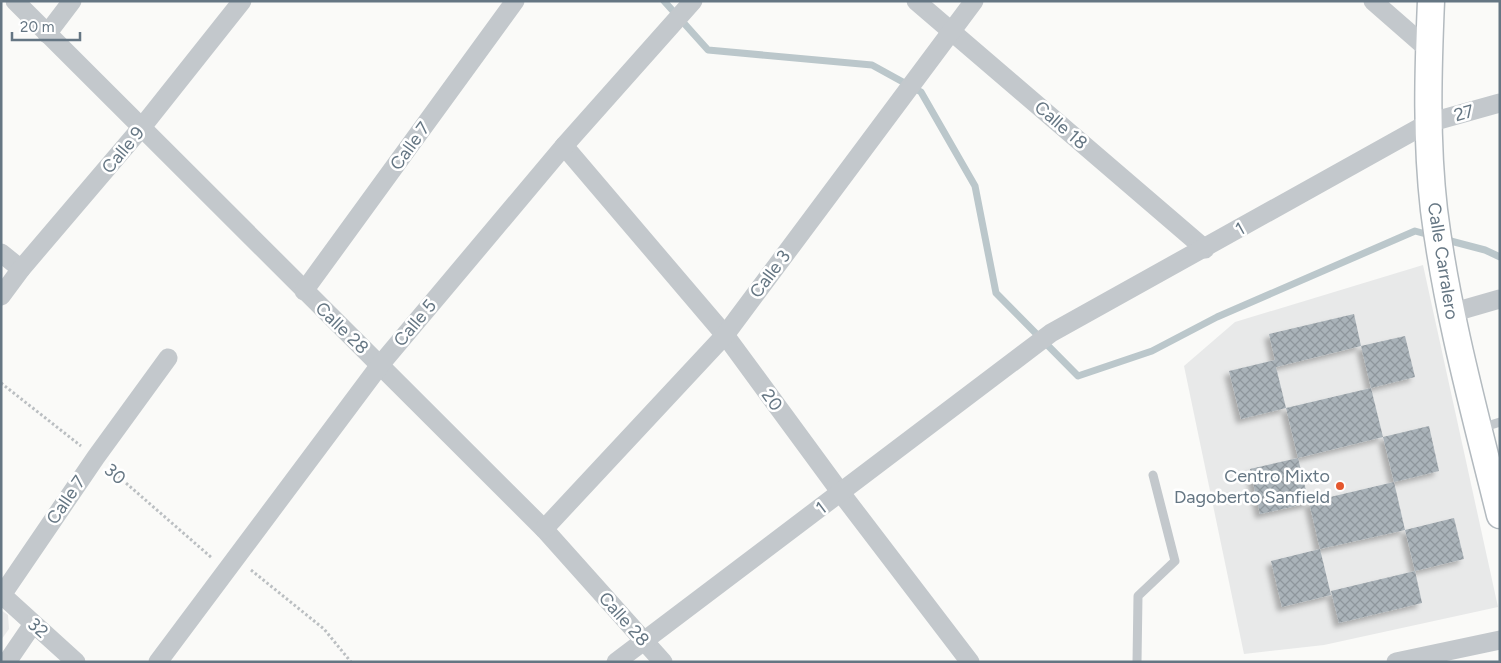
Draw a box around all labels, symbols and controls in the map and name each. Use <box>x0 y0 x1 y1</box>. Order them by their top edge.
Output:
scale bar <box>12 10 80 42</box>
text: 20 m <box>20 18 54 36</box>
street label: Calle 18 <box>1030 96 1092 154</box>
street label: 27 <box>1451 100 1477 126</box>
street label: Calle 7 <box>385 117 435 174</box>
street label: Calle 9 <box>97 122 149 178</box>
street label: Calle Carralero <box>1423 201 1463 321</box>
street label: 1 <box>1231 218 1249 240</box>
street label: Calle 3 <box>745 246 795 302</box>
street label: Calle 5 <box>389 295 441 351</box>
street label: Calle 28 <box>311 297 373 359</box>
street label: 20 <box>757 385 787 415</box>
street label: 30 <box>100 459 130 489</box>
place label: Centro Mixto Dagoberto Sanfield <box>1174 465 1330 508</box>
street label: Calle 7 <box>42 471 90 529</box>
marker: Centro Mixto Dagoberto Sanfield <box>1334 480 1346 492</box>
street label: 1 <box>811 497 831 519</box>
street label: Calle 28 <box>594 587 654 651</box>
street label: 32 <box>23 613 53 643</box>

